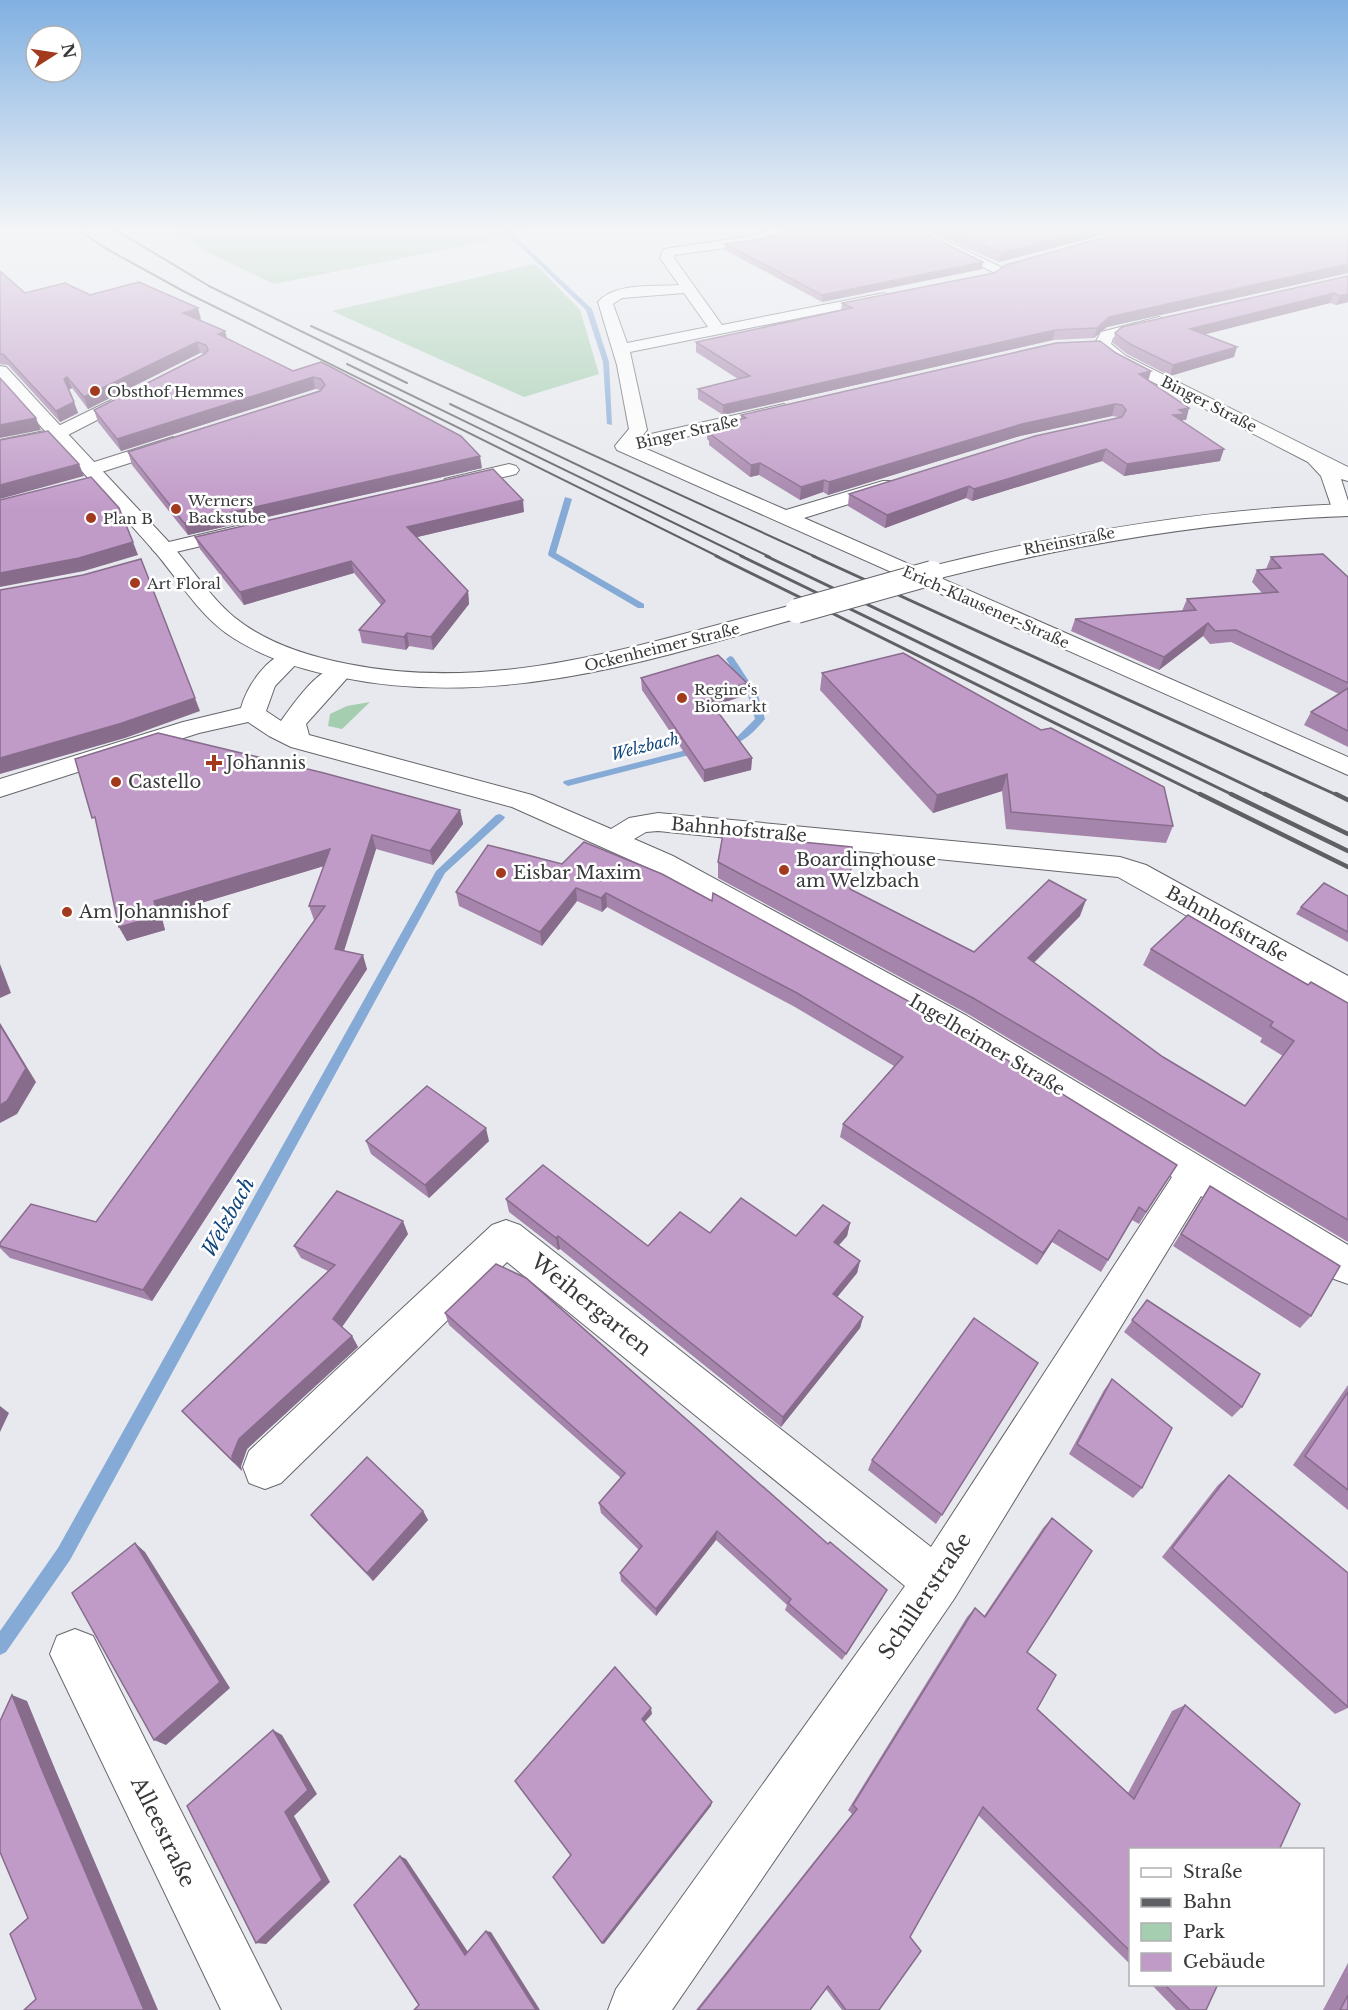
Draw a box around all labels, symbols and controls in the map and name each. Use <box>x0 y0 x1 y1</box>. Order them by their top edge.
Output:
north arrow <box>24 24 84 84</box>
text: N <box>57 41 80 60</box>
street label: Binger Straße <box>1158 372 1260 436</box>
place label: Obsthof Hemmes <box>107 382 244 401</box>
marker: Obsthof Hemmes <box>88 384 102 398</box>
street label: Binger Straße <box>634 411 740 453</box>
place label: Werners Backstube <box>187 491 266 527</box>
marker: Werners Backstube <box>169 502 183 516</box>
place label: Plan B <box>103 509 153 528</box>
marker: Plan B <box>84 511 98 525</box>
street label: Rheinstraße <box>1022 523 1116 559</box>
street label: Erich-Klausener-Straße <box>900 562 1072 652</box>
place label: Art Floral <box>146 574 221 593</box>
marker: Art Floral <box>128 576 142 590</box>
street label: Ockenheimer Straße <box>582 619 742 675</box>
place label: Regine‘s Biomarkt <box>694 680 767 716</box>
marker: Regine‘s Biomarkt <box>675 691 689 705</box>
water label: Welzbach <box>609 728 681 764</box>
place label: Johannis <box>224 752 306 774</box>
marker: Johannis <box>207 756 221 770</box>
place label: Castello <box>128 771 201 793</box>
marker: Castello <box>109 775 123 789</box>
street label: Bahnhofstraße <box>670 813 808 847</box>
place label: Boardinghouse am Welzbach <box>796 849 936 892</box>
place label: Eisbar Maxim <box>513 862 641 884</box>
marker: Boardinghouse am Welzbach <box>777 863 791 877</box>
marker: Eisbar Maxim <box>494 866 508 880</box>
street label: Bahnhofstraße <box>1162 881 1292 967</box>
place label: Am Johannishof <box>78 901 231 923</box>
marker: Am Johannishof <box>60 905 74 919</box>
street label: Ingelheimer Straße <box>905 990 1069 1100</box>
water label: Welzbach <box>196 1173 260 1261</box>
street label: Weihergarten <box>525 1248 656 1362</box>
street label: Schillerstraße <box>873 1528 977 1664</box>
street label: Alleestraße <box>125 1772 201 1891</box>
legend <box>1129 1848 1324 1986</box>
text: Straße <box>1183 1861 1243 1883</box>
text: Bahn <box>1183 1891 1232 1913</box>
text: Park <box>1183 1921 1225 1943</box>
text: Gebäude <box>1183 1951 1265 1973</box>

